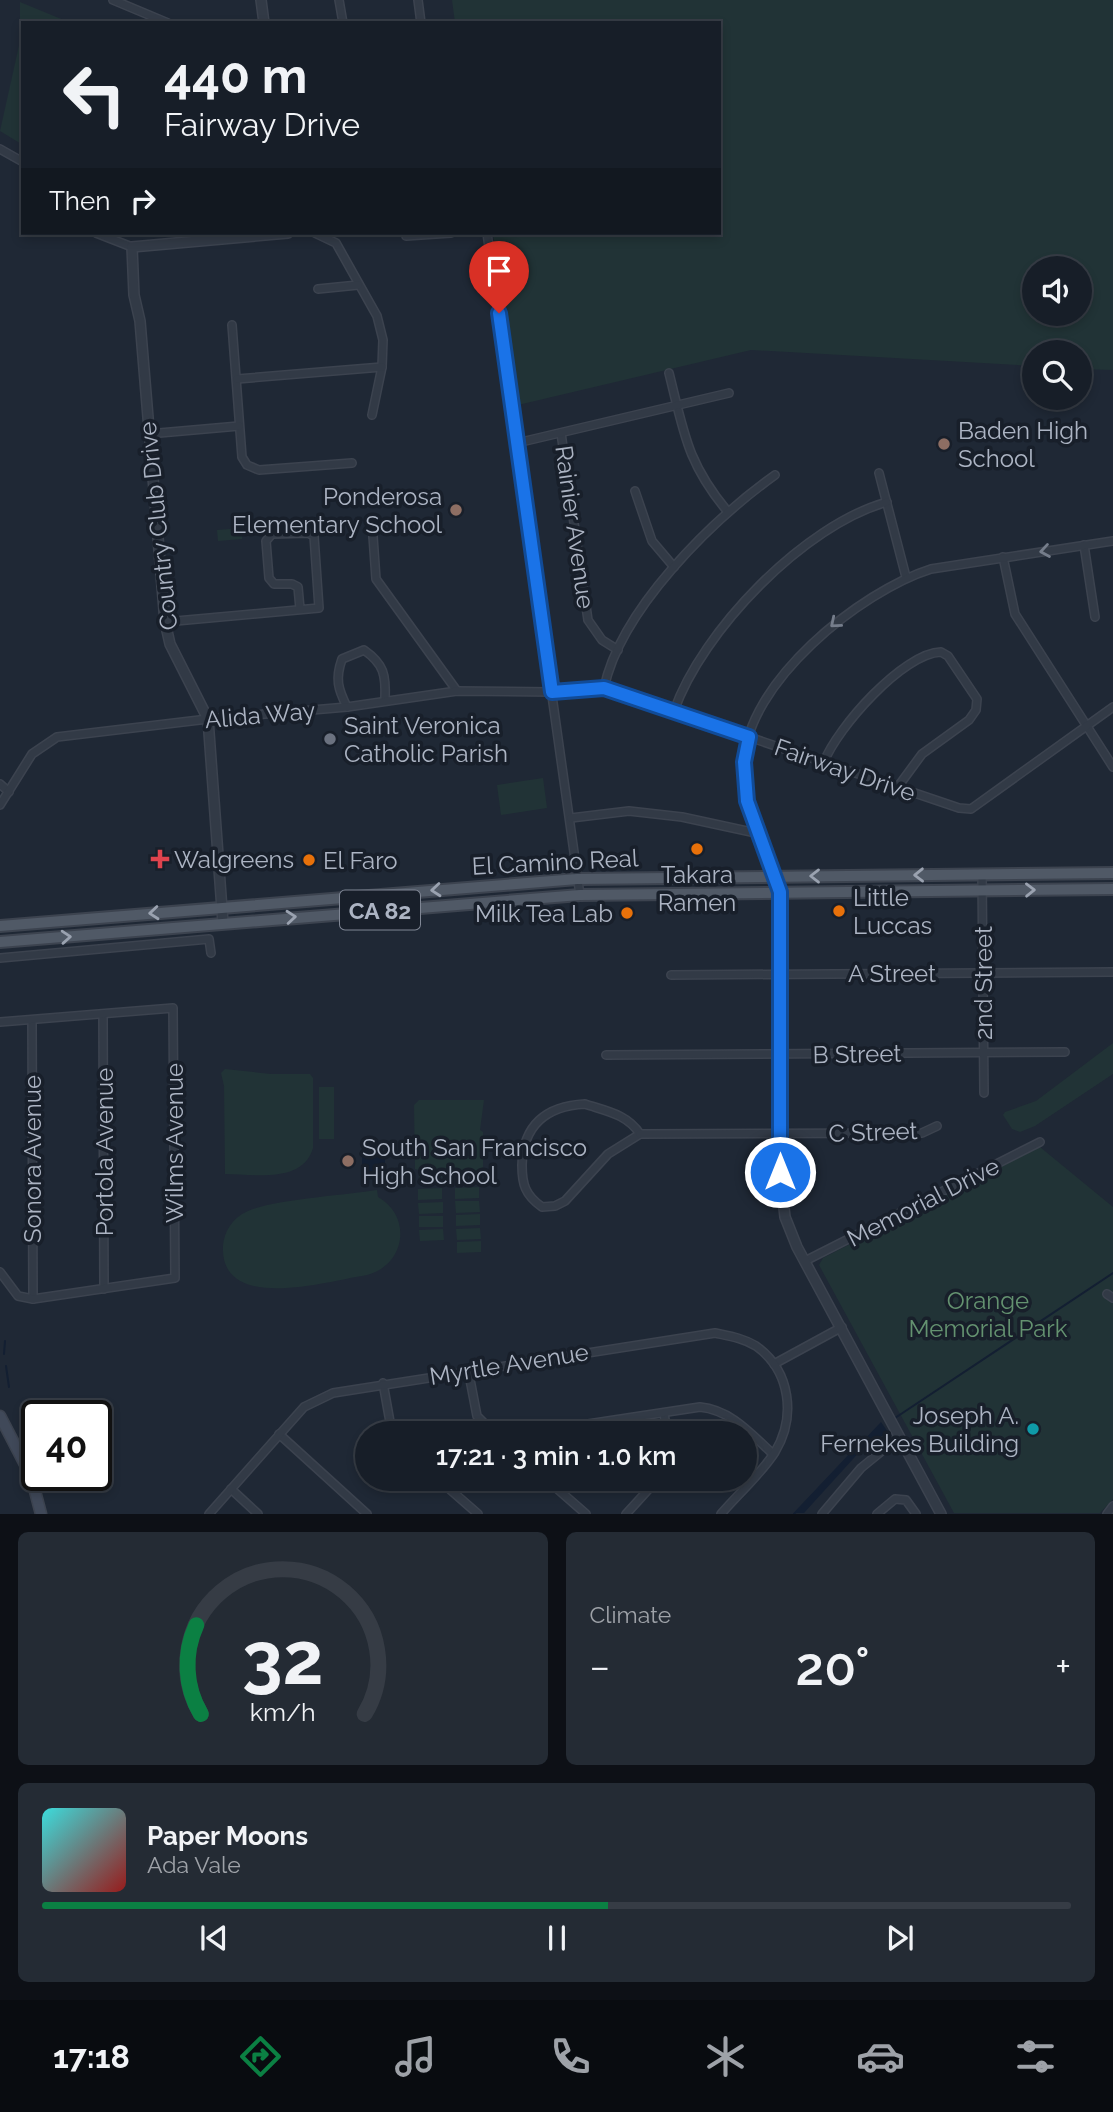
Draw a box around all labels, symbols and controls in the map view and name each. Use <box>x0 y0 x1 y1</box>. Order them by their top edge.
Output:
text: 440 m <box>164 47 307 104</box>
icon: left <box>49 49 140 140</box>
text: Fairway Drive <box>164 106 360 143</box>
icon: right <box>124 182 162 220</box>
text: Then <box>49 186 110 216</box>
pin <box>469 241 529 313</box>
icon: arrive <box>480 252 518 290</box>
map controls <box>1022 256 1092 410</box>
button: sound <box>1022 256 1092 326</box>
button: search <box>1022 340 1092 410</box>
place label: Baden High School <box>958 416 1088 473</box>
street label: Country Club Drive <box>133 420 183 632</box>
marker: Baden High School <box>936 436 952 452</box>
street label: Rainier Avenue <box>549 443 601 611</box>
place label: Ponderosa Elementary School <box>232 482 442 539</box>
marker: Ponderosa Elementary School <box>448 502 464 518</box>
one-way arrow <box>1040 543 1051 558</box>
one-way arrow <box>830 615 842 628</box>
street label: Alida Way <box>204 696 316 734</box>
place label: Saint Veronica Catholic Parish <box>344 711 508 768</box>
marker: Saint Veronica Catholic Parish <box>322 731 338 747</box>
street label: Fairway Drive <box>771 732 919 808</box>
marker: Takara Ramen <box>689 841 705 857</box>
street label: El Camino Real <box>471 843 639 881</box>
place label: Walgreens <box>174 845 294 874</box>
place label: El Faro <box>323 846 398 875</box>
marker: Walgreens <box>152 851 168 867</box>
marker: El Faro <box>301 852 317 868</box>
place label: Takara Ramen <box>658 860 736 917</box>
one-way arrow <box>913 867 924 883</box>
one-way arrow <box>809 868 820 884</box>
one-way arrow <box>430 882 441 897</box>
one-way arrow <box>1025 882 1036 897</box>
place label: Little Luccas <box>853 883 932 940</box>
road number: CA 82 <box>340 890 420 930</box>
place label: Milk Tea Lab <box>475 899 613 928</box>
marker: Little Luccas <box>831 903 847 919</box>
one-way arrow <box>148 905 159 920</box>
marker: Milk Tea Lab <box>619 905 635 921</box>
one-way arrow <box>286 910 297 925</box>
street label: 2nd Street <box>969 926 998 1040</box>
one-way arrow <box>61 930 72 945</box>
street label: A Street <box>848 959 936 988</box>
street label: B Street <box>812 1039 902 1069</box>
street label: Wilms Avenue <box>160 1063 189 1223</box>
street label: Portola Avenue <box>90 1068 119 1236</box>
street label: Sonora Avenue <box>18 1075 47 1243</box>
street label: C Street <box>828 1116 918 1148</box>
place label: South San Francisco High School <box>362 1133 587 1190</box>
position arrow <box>743 1135 817 1209</box>
street label: Memorial Drive <box>842 1151 1004 1253</box>
marker: South San Francisco High School <box>340 1153 356 1169</box>
park label: Orange Memorial Park <box>909 1286 1068 1343</box>
street label: Myrtle Avenue <box>427 1337 591 1391</box>
speed limit sign: 40 <box>21 1400 112 1491</box>
place label: Joseph A. Fernekes Building <box>820 1401 1019 1458</box>
marker: Joseph A. Fernekes Building <box>1025 1421 1041 1437</box>
text: 17:21 · 3 min · 1.0 km <box>436 1441 676 1471</box>
text: Climate <box>590 1601 671 1628</box>
text: 32 <box>242 1617 324 1702</box>
text: 20° <box>796 1636 870 1697</box>
text: − <box>590 1644 610 1689</box>
text: + <box>1055 1644 1071 1689</box>
text: km/h <box>250 1697 316 1727</box>
text: Paper Moons <box>147 1821 308 1851</box>
text: Ada Vale <box>147 1851 241 1878</box>
icon: previous <box>195 1919 233 1957</box>
icon: pause <box>538 1919 576 1957</box>
icon: next <box>881 1919 919 1957</box>
icon: directions <box>236 2032 285 2081</box>
icon: music <box>391 2032 440 2081</box>
icon: phone <box>546 2032 595 2081</box>
icon: climate <box>701 2032 750 2081</box>
icon: car <box>856 2032 905 2081</box>
icon: filters <box>1011 2032 1060 2081</box>
text: 17:18 <box>53 2038 130 2075</box>

